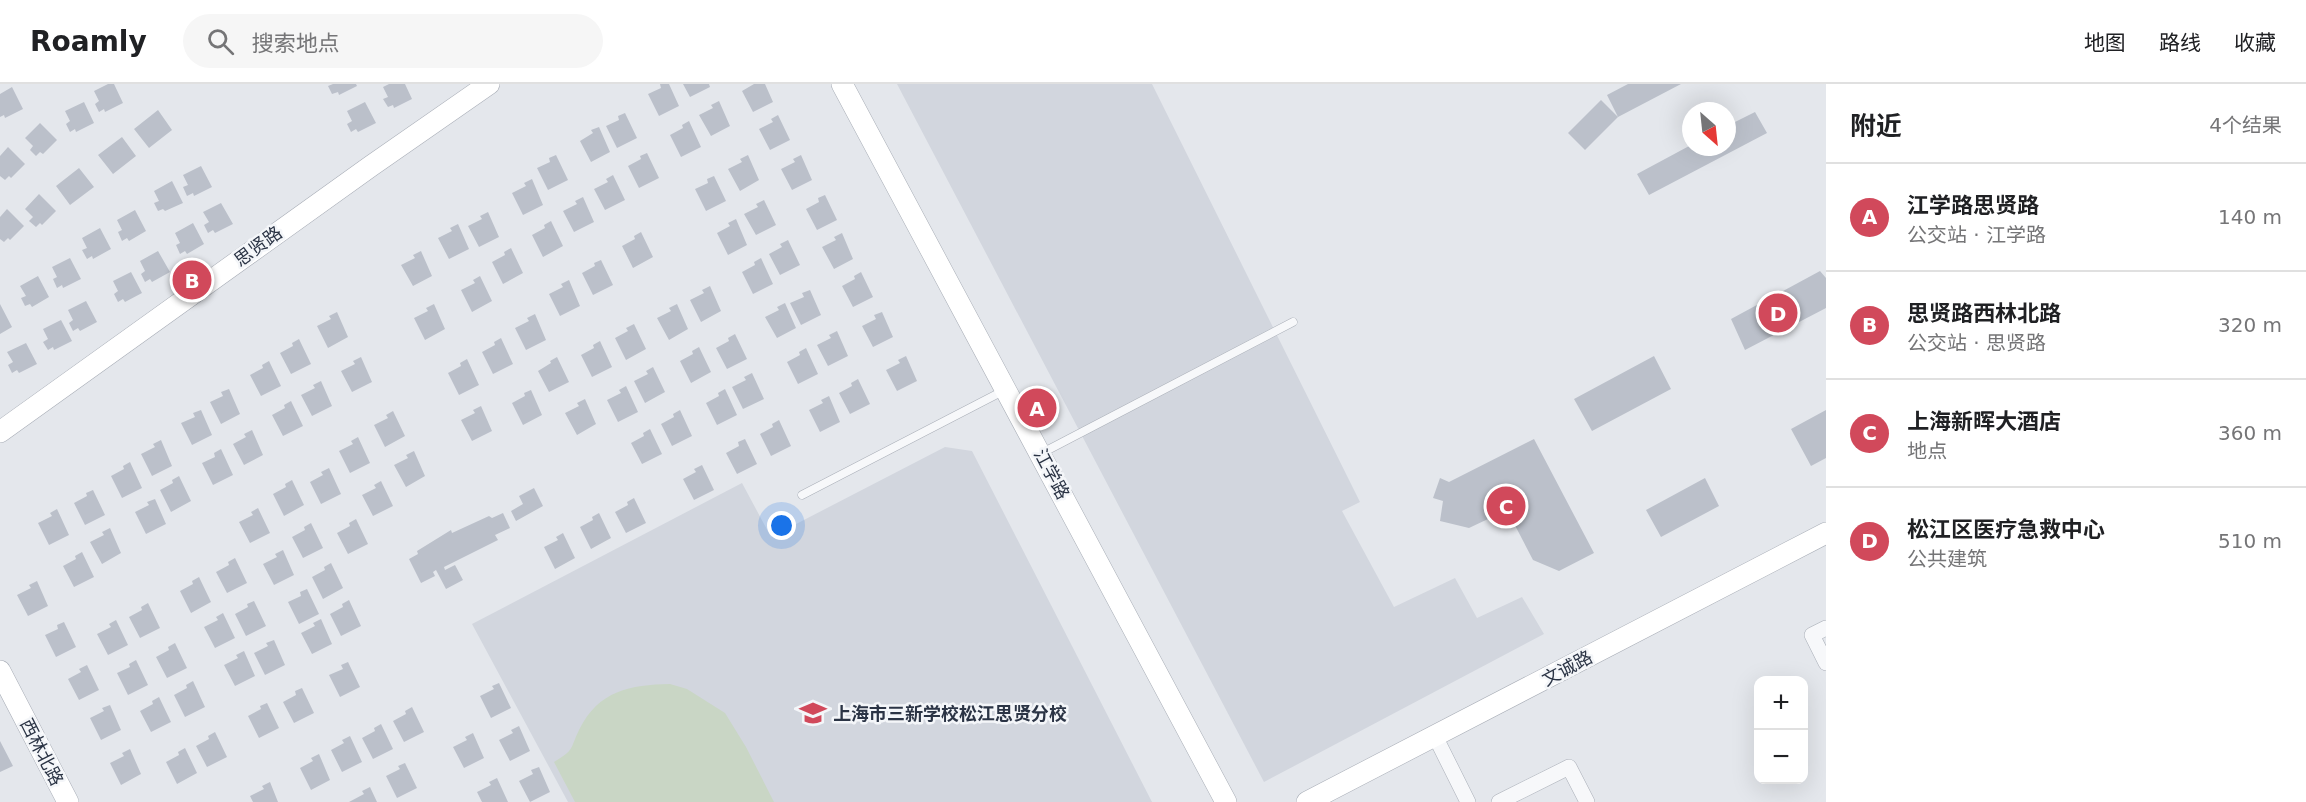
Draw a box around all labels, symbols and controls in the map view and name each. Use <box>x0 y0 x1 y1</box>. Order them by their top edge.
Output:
search box <box>183 14 603 68</box>
text: Roamly <box>30 25 147 58</box>
icon: search <box>204 25 237 58</box>
text: 搜索地点 <box>252 31 340 56</box>
text: 地图 <box>2084 31 2126 55</box>
text: 路线 <box>2159 31 2201 55</box>
text: 收藏 <box>2234 31 2276 55</box>
north arrow <box>1682 102 1736 156</box>
text: 附近 <box>1850 111 1902 141</box>
text: 4个结果 <box>2209 113 2282 137</box>
text: 江学路思贤路 <box>1907 193 2039 218</box>
text: A <box>1862 205 1877 229</box>
text: 140 m <box>2218 205 2282 229</box>
street label: 思贤路 <box>230 222 286 270</box>
text: 公交站 · 江学路 <box>1907 223 2046 247</box>
pin: B <box>172 258 212 302</box>
pin: D <box>1758 290 1798 336</box>
text: 思贤路西林北路 <box>1907 301 2061 326</box>
text: B <box>1862 313 1877 337</box>
text: 320 m <box>2218 313 2282 337</box>
text: 公交站 · 思贤路 <box>1907 331 2046 355</box>
pin: A <box>1018 386 1056 430</box>
text: 上海新晖大酒店 <box>1907 409 2061 434</box>
text: C <box>1862 421 1877 445</box>
text: 360 m <box>2218 421 2282 445</box>
text: 地点 <box>1907 439 1947 463</box>
street label: 江学路 <box>1030 445 1074 503</box>
pin: C <box>1486 484 1526 528</box>
your location <box>767 511 796 540</box>
text: 松江区医疗急救中心 <box>1907 517 2105 542</box>
text: D <box>1861 529 1878 553</box>
text: 510 m <box>2218 529 2282 553</box>
text: 公共建筑 <box>1907 547 1987 571</box>
street label: 文诚路 <box>1538 646 1596 690</box>
map controls <box>1754 676 1808 784</box>
button: + <box>1754 676 1808 730</box>
school or university icon: 上海市三新学校松江思贤分校 <box>798 698 828 728</box>
place label: 上海市三新学校松江思贤分校 <box>833 703 1067 724</box>
street label: 西林北路 <box>16 715 68 789</box>
button: − <box>1754 730 1808 784</box>

